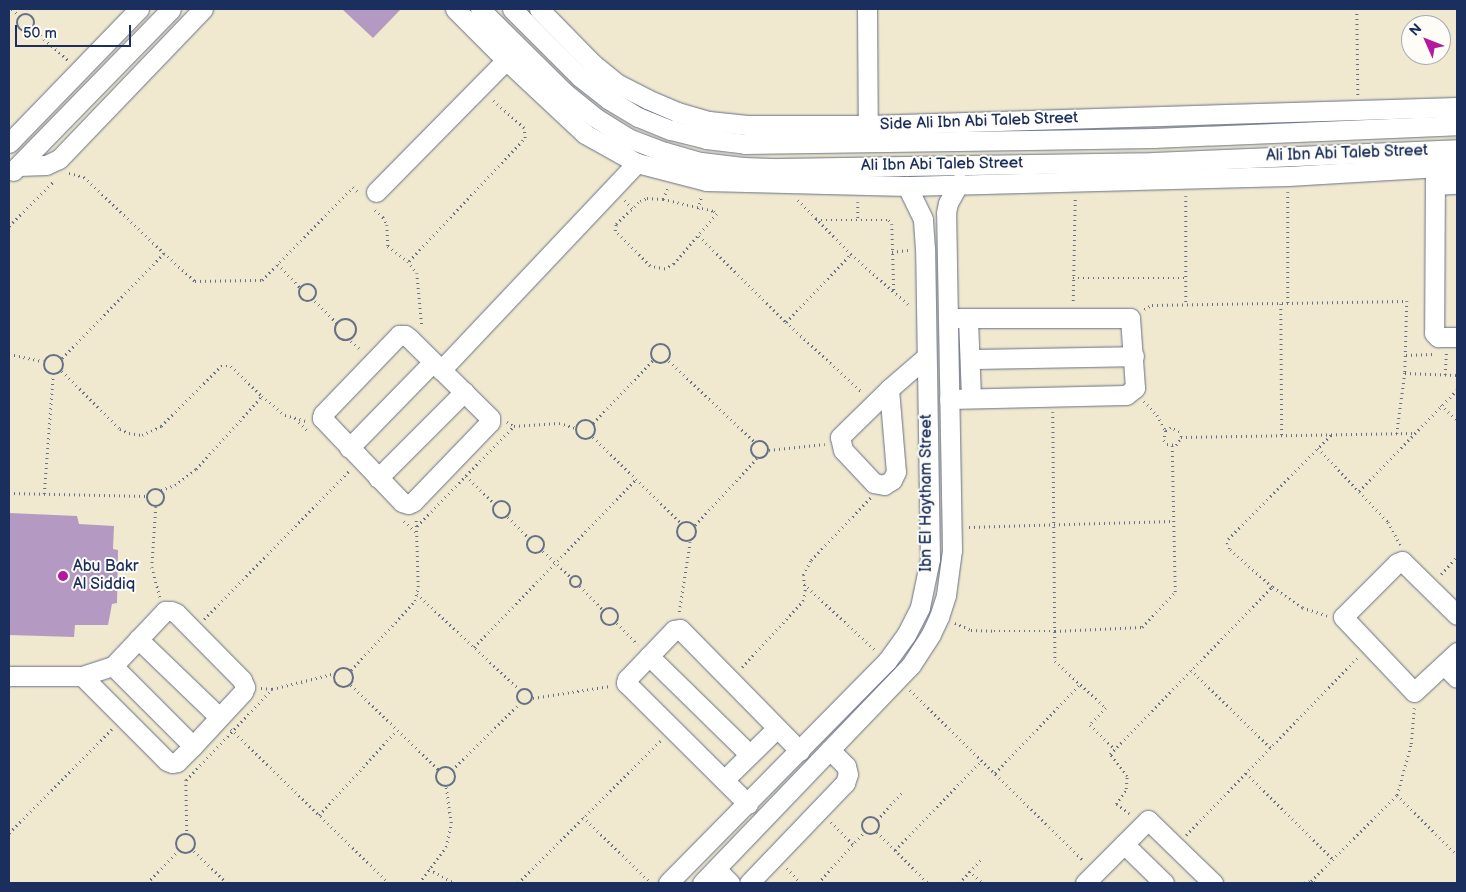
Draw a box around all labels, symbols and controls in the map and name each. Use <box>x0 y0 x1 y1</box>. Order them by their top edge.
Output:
scale bar <box>18 15 134 47</box>
north arrow <box>1401 15 1451 65</box>
text: N <box>1406 20 1425 40</box>
text: 50 m <box>23 24 57 43</box>
street label: Side Ali Ibn Abi Taleb Street <box>879 109 1079 135</box>
street label: Ali Ibn Abi Taleb Street <box>1265 142 1429 166</box>
street label: Ali Ibn Abi Taleb Street <box>860 154 1024 176</box>
street label: Ibn El Haytham Street <box>917 414 937 572</box>
place label: Abu Bakr Al Siddiq <box>73 557 138 595</box>
marker: Abu Bakr Al Siddiq <box>57 570 69 582</box>

